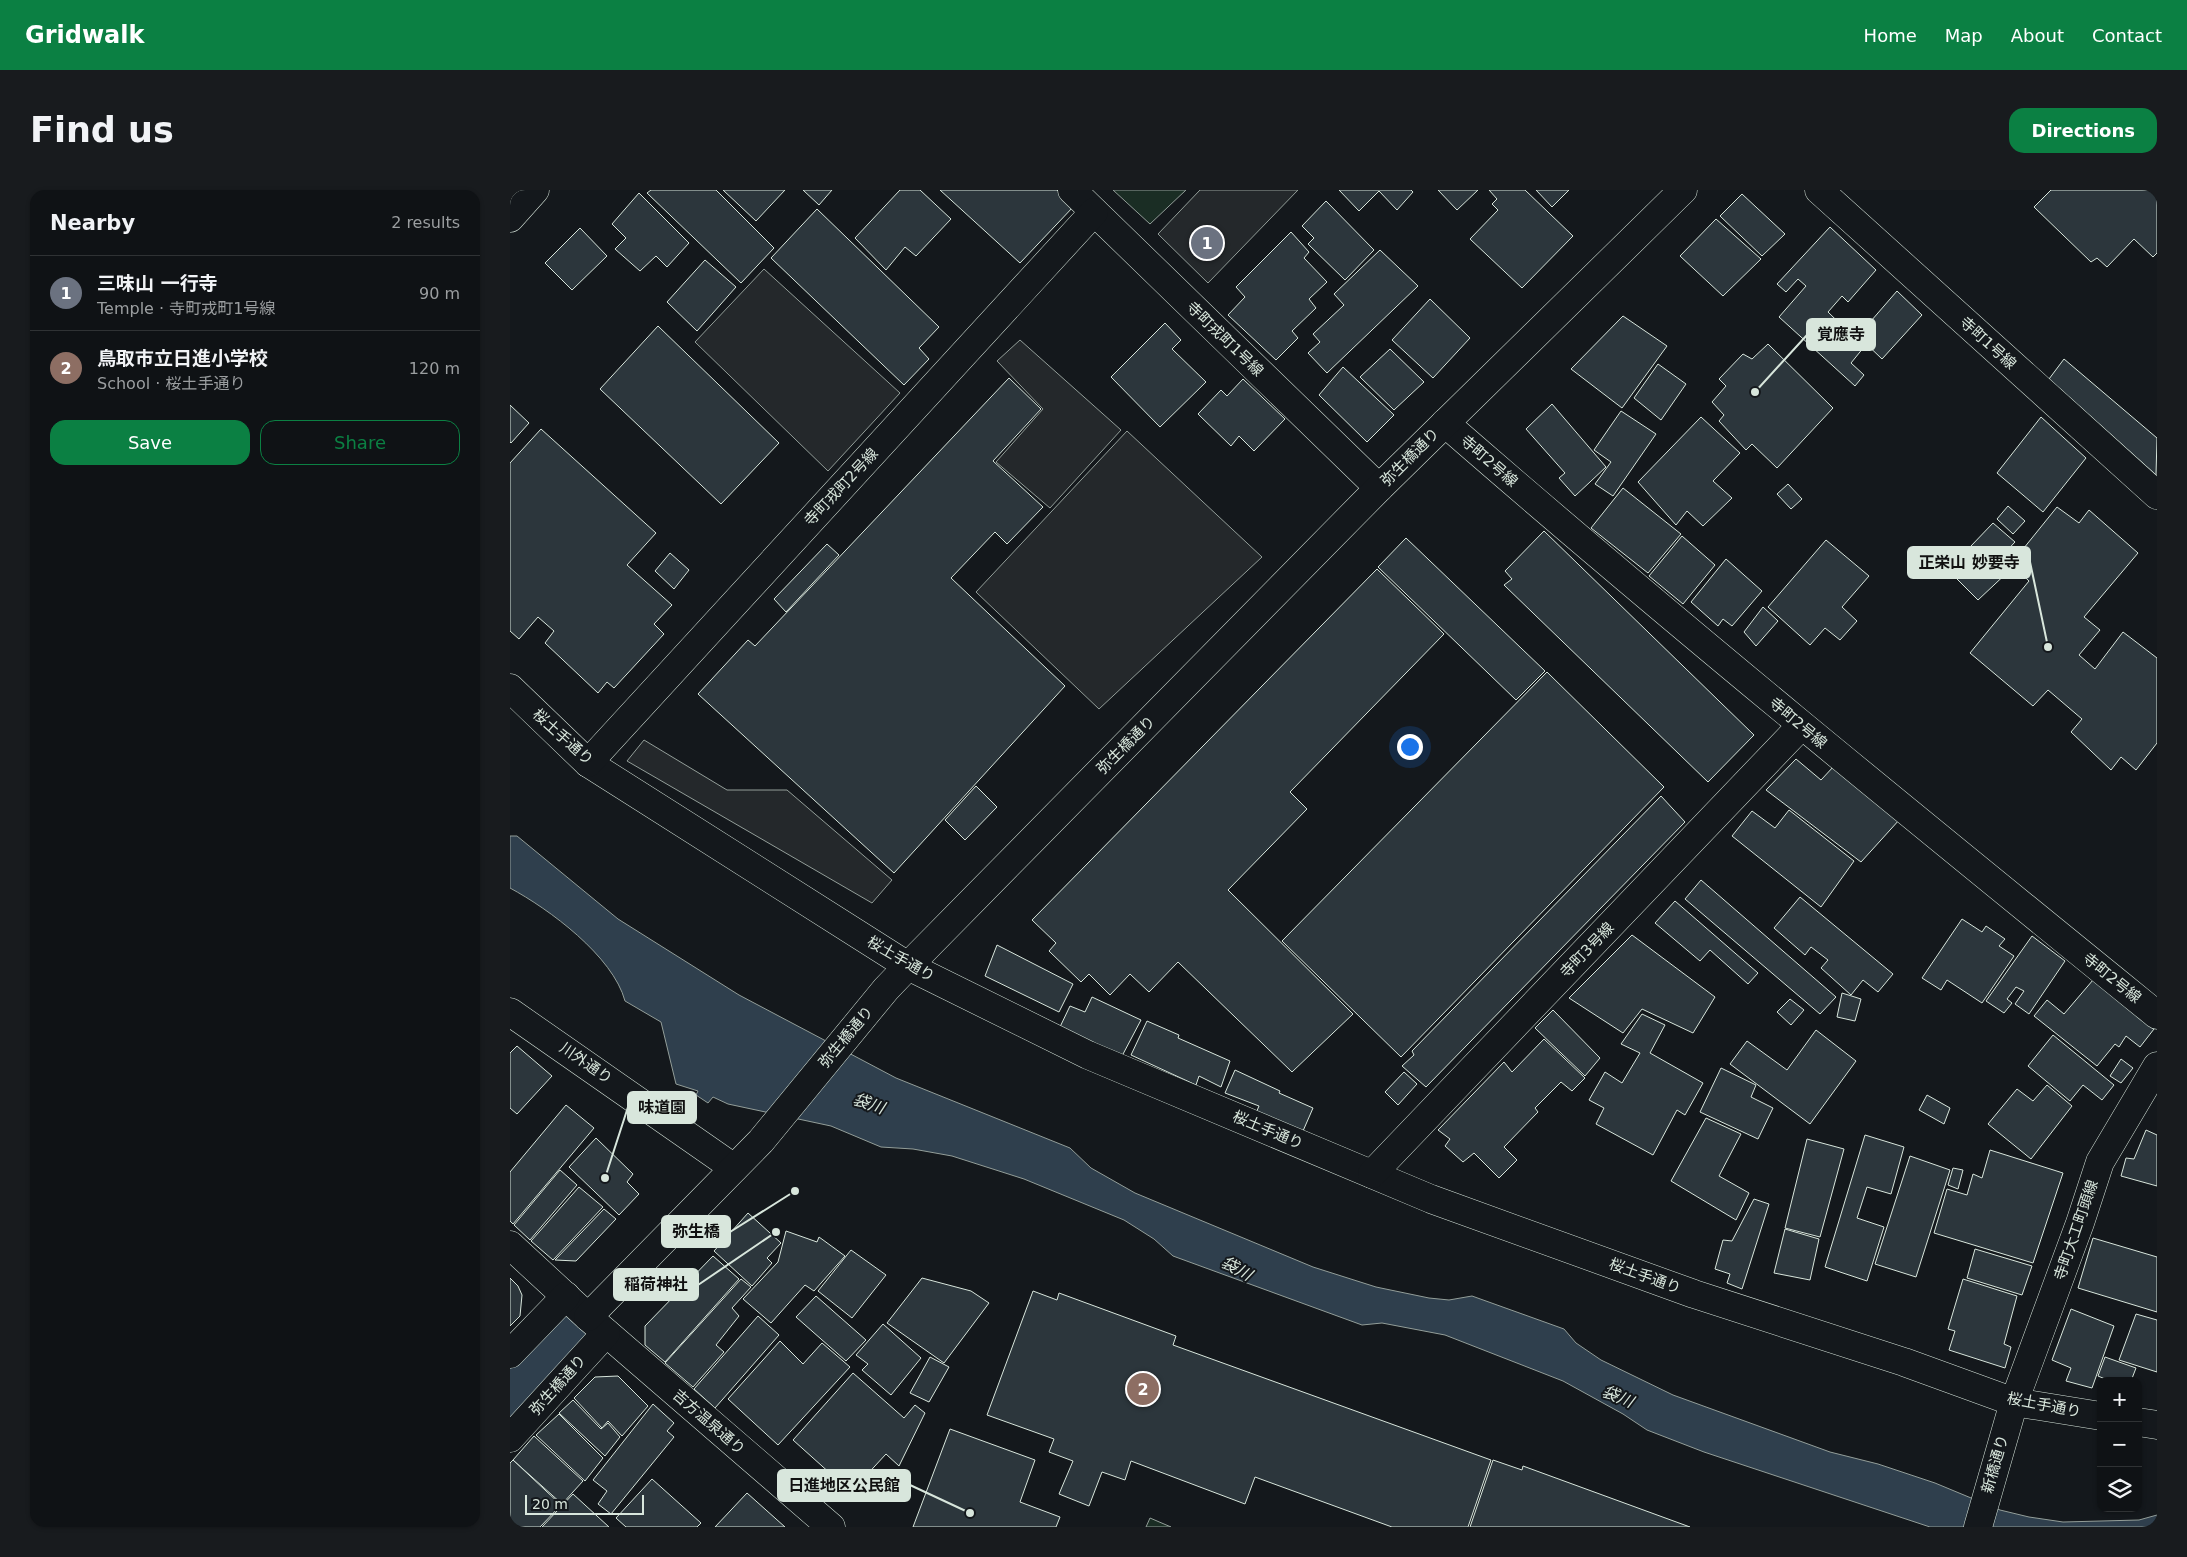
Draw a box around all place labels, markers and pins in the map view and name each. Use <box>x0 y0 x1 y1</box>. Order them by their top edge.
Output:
pin: 1 <box>1191 224 1223 262</box>
callout: 覚應寺 <box>1807 319 1875 350</box>
callout: 正栄山 妙要寺 <box>1908 547 2030 578</box>
callout: 味道園 <box>628 1092 696 1123</box>
callout: 弥生橋 <box>662 1216 730 1247</box>
callout: 稲荷神社 <box>614 1269 698 1300</box>
pin: 2 <box>1127 1370 1159 1408</box>
callout: 日進地区公民館 <box>778 1470 910 1501</box>

